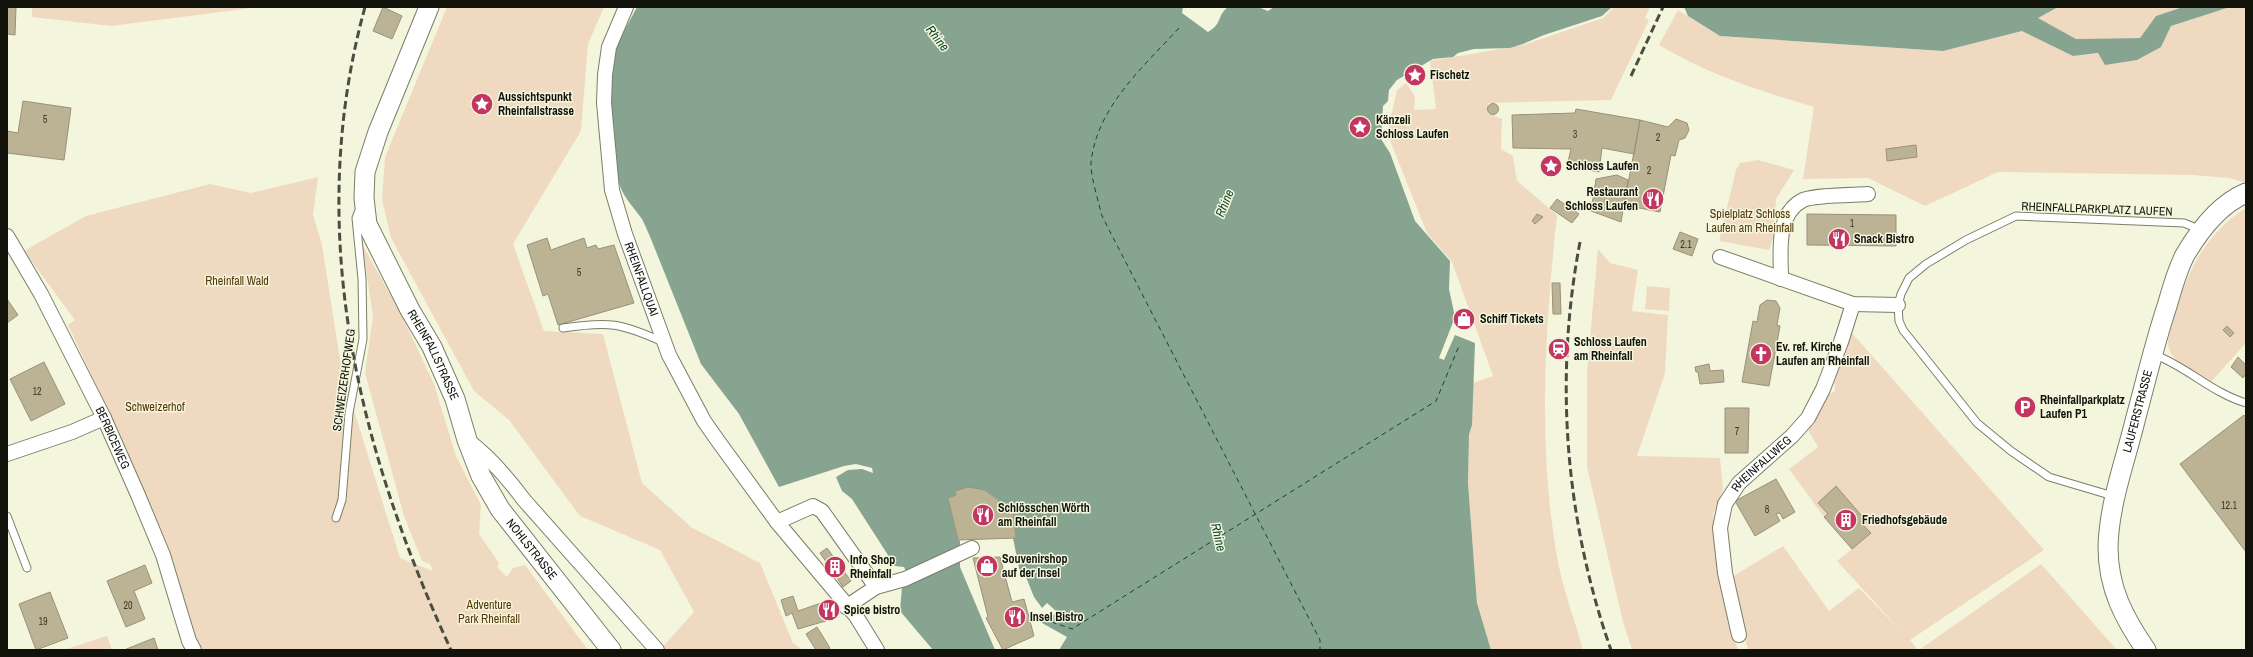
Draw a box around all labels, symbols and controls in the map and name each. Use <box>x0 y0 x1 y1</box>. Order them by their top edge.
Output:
water label: Rhine <box>922 22 953 55</box>
place icon: Fischetz <box>1402 62 1428 88</box>
place label: Fischetz <box>1430 67 1469 83</box>
place label: Aussichtspunkt Rheinfallstrasse <box>498 89 575 119</box>
place icon: Aussichtspunkt Rheinfallstrasse <box>469 91 495 117</box>
place label: Känzeli Schloss Laufen <box>1376 112 1449 142</box>
house number: 5 <box>43 113 48 126</box>
place icon: Känzeli Schloss Laufen <box>1347 114 1373 140</box>
house number: 3 <box>1573 128 1578 141</box>
house number: 2 <box>1656 131 1661 144</box>
place icon: Schloss Laufen <box>1538 153 1564 179</box>
place label: Schloss Laufen <box>1566 158 1639 174</box>
house number: 2 <box>1647 164 1652 177</box>
place label: Restaurant Schloss Laufen <box>1565 184 1639 214</box>
restaurant icon: Restaurant Schloss Laufen <box>1640 186 1666 212</box>
water label: Rhine <box>1211 187 1238 220</box>
street label: RHEINFALLPARKPLATZ LAUFEN <box>2021 198 2173 220</box>
park label: Spielplatz Schloss Laufen am Rheinfall <box>1706 206 1794 236</box>
house number: 1 <box>1850 217 1855 230</box>
restaurant icon: Snack Bistro <box>1826 226 1852 252</box>
place label: Snack Bistro <box>1854 231 1914 247</box>
house number: 2.1 <box>1680 238 1692 251</box>
street label: RHEINFALLQUAI <box>621 240 662 318</box>
house number: 5 <box>577 266 582 279</box>
park label: Rheinfall Wald <box>205 273 269 289</box>
shop icon: Schiff Tickets <box>1451 306 1477 332</box>
street label: RHEINFALLSTRASSE <box>404 307 463 403</box>
place label: Schiff Tickets <box>1480 311 1544 327</box>
street label: SCHWEIZERHOFWEG <box>329 328 359 432</box>
place label: Schloss Laufen am Rheinfall <box>1574 334 1647 364</box>
station icon: Schloss Laufen am Rheinfall <box>1546 336 1572 362</box>
place label: Ev. ref. Kirche Laufen am Rheinfall <box>1776 339 1870 369</box>
church icon: Ev. ref. Kirche Laufen am Rheinfall <box>1748 341 1774 367</box>
street label: LAUFERSTRASSE <box>2119 368 2156 454</box>
house number: 12 <box>32 385 42 398</box>
place label: Rheinfallparkplatz Laufen P1 <box>2040 392 2125 422</box>
parking icon: Rheinfallparkplatz Laufen P1 <box>2012 394 2038 420</box>
park label: Schweizerhof <box>125 399 185 415</box>
street label: BERBICEWEG <box>92 404 134 472</box>
house number: 7 <box>1735 425 1740 438</box>
street label: RHEINFALLWEG <box>1727 432 1795 495</box>
house number: 12.1 <box>2221 499 2237 512</box>
place label: Schlösschen Wörth am Rheinfall <box>998 500 1090 530</box>
restaurant icon: Schlösschen Wörth am Rheinfall <box>970 502 996 528</box>
house number: 8 <box>1765 503 1770 516</box>
building icon: Friedhofsgebäude <box>1833 507 1859 533</box>
place label: Friedhofsgebäude <box>1862 512 1948 528</box>
street label: NOHLSTRASSE <box>503 516 561 583</box>
water label: Rhine <box>1207 521 1230 553</box>
place label: Souvenirshop auf der Insel <box>1002 551 1068 581</box>
place label: Info Shop Rheinfall <box>850 552 895 582</box>
shop icon: Souvenirshop auf der Insel <box>974 553 1000 579</box>
building icon: Info Shop Rheinfall <box>822 554 848 580</box>
park label: Adventure Park Rheinfall <box>458 597 520 627</box>
restaurant icon: Spice bistro <box>816 597 842 623</box>
house number: 20 <box>123 599 133 612</box>
place label: Spice bistro <box>844 602 900 618</box>
restaurant icon: Insel Bistro <box>1002 604 1028 630</box>
place label: Insel Bistro <box>1030 609 1084 625</box>
house number: 19 <box>38 615 48 628</box>

